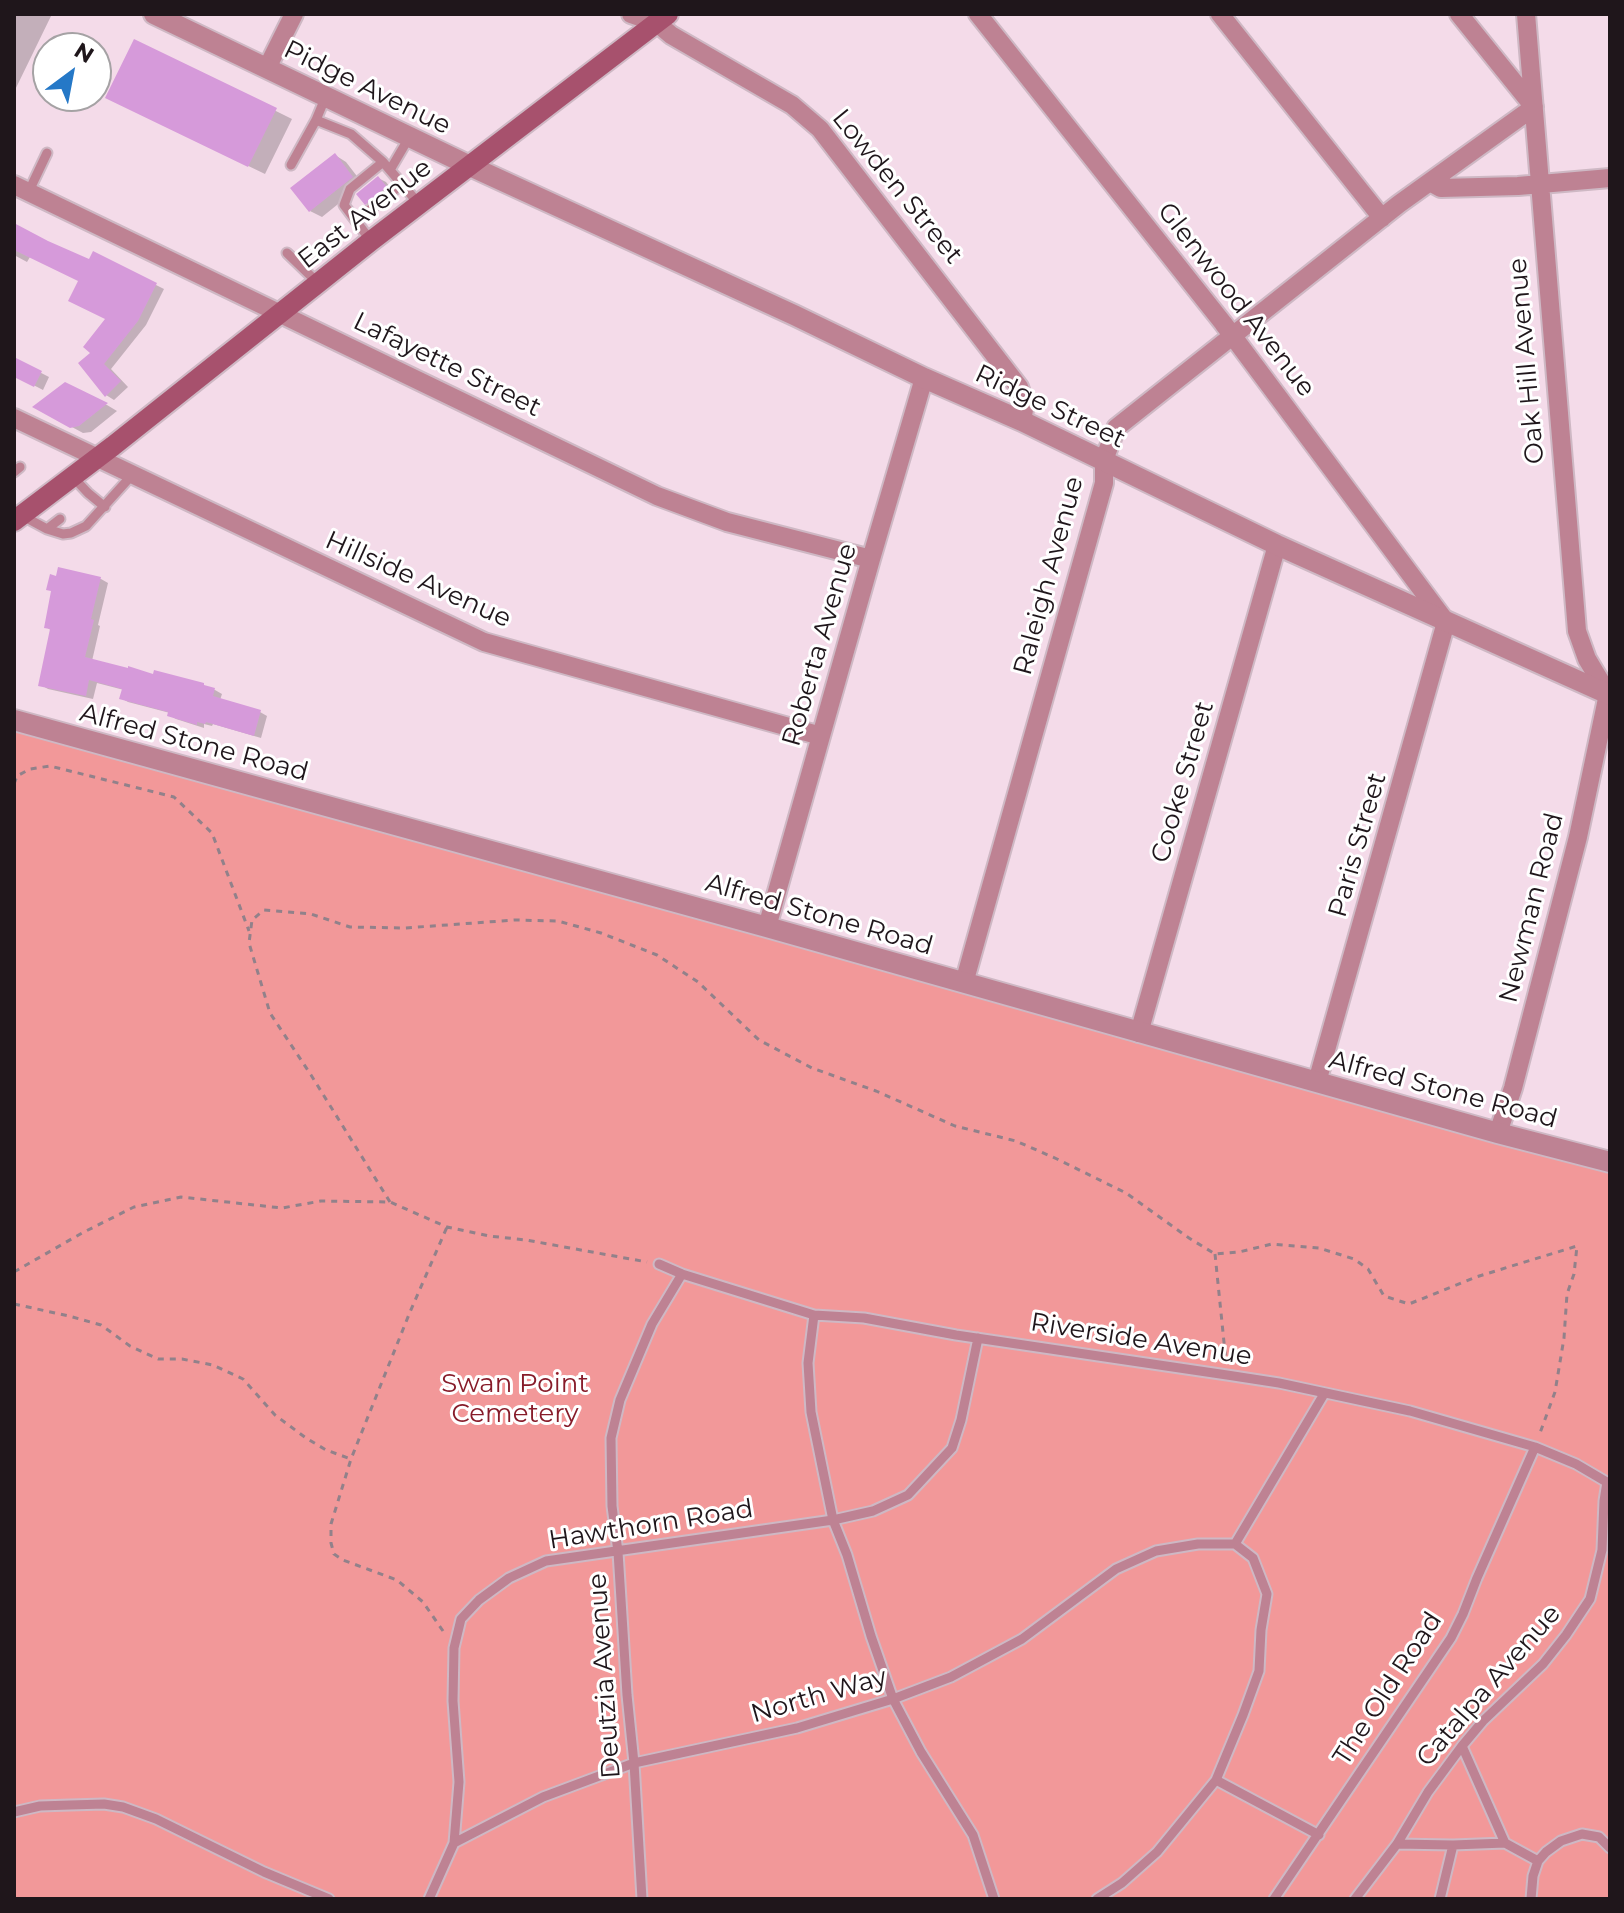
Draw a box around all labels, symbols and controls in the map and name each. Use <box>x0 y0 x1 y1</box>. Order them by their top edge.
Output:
north arrow <box>32 32 112 112</box>
street label: Pidge Avenue <box>278 34 456 142</box>
text: N <box>69 37 99 69</box>
street label: Lowden Street <box>825 103 969 271</box>
street label: East Avenue <box>292 152 438 276</box>
street label: Glenwood Avenue <box>1151 197 1321 403</box>
street label: Oak Hill Avenue <box>1502 257 1552 465</box>
street label: Lafayette Street <box>348 306 546 424</box>
street label: Ridge Street <box>970 359 1130 455</box>
street label: Raleigh Avenue <box>1008 473 1090 679</box>
street label: Hillside Avenue <box>320 525 516 635</box>
street label: Roberta Avenue <box>776 540 864 750</box>
street label: Alfred Stone Road <box>76 698 312 788</box>
street label: Cooke Street <box>1145 698 1221 866</box>
street label: Paris Street <box>1322 769 1394 921</box>
street label: Newman Road <box>1493 810 1571 1006</box>
street label: Alfred Stone Road <box>702 868 936 962</box>
street label: Alfred Stone Road <box>1325 1045 1561 1135</box>
street label: Riverside Avenue <box>1028 1307 1254 1373</box>
park label: Swan Point Cemetery <box>441 1368 589 1430</box>
street label: Hawthorn Road <box>547 1493 755 1557</box>
street label: Deutzia Avenue <box>582 1572 628 1780</box>
street label: Catalpa Avenue <box>1410 1599 1568 1773</box>
street label: The Old Road <box>1327 1607 1449 1771</box>
street label: North Way <box>748 1662 890 1730</box>

